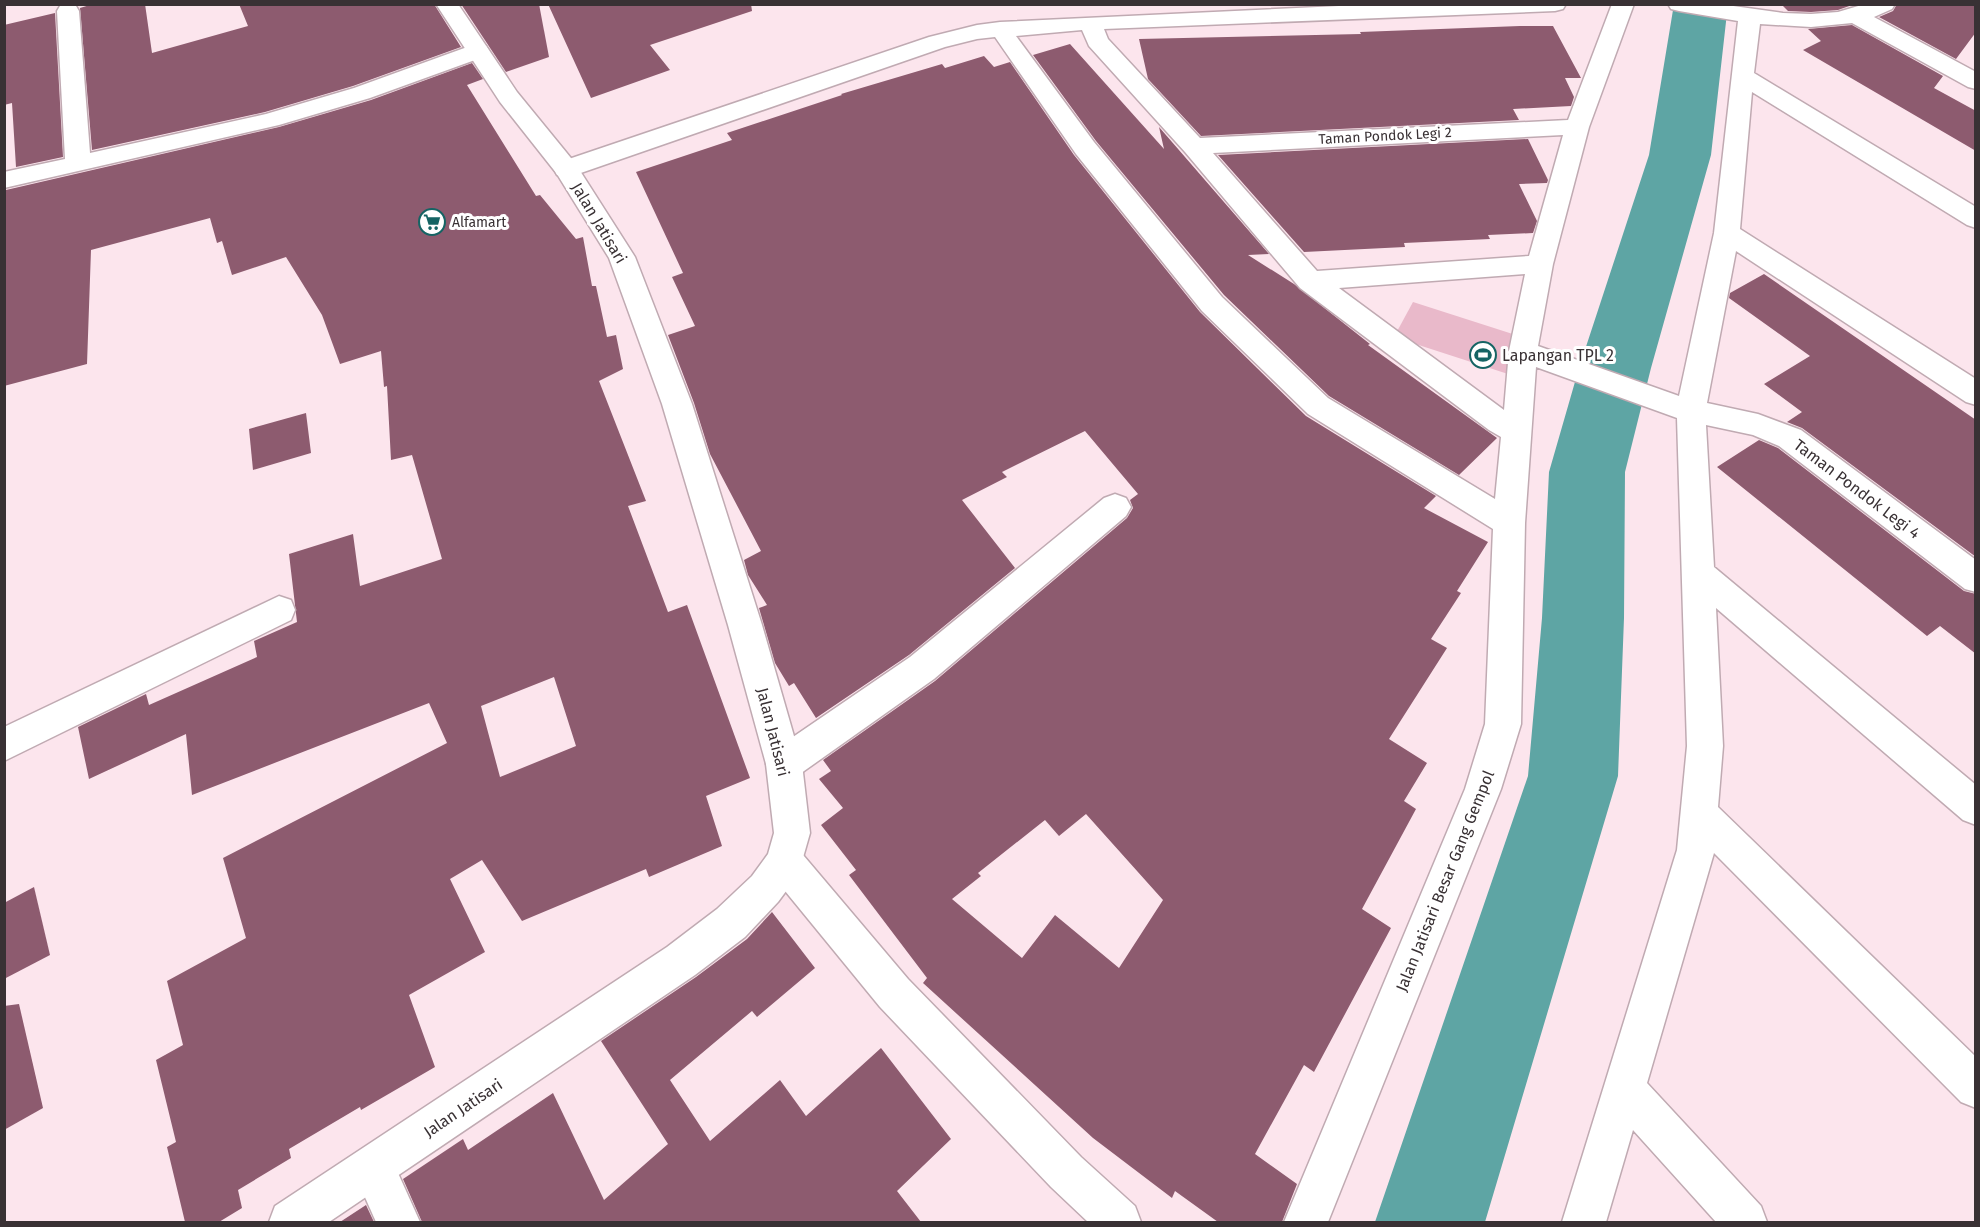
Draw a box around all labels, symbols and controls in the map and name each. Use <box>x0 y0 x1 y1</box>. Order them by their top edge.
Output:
street label: Taman Pondok Legi 2 <box>1318 124 1452 148</box>
street label: Jalan Jatisari <box>567 179 631 267</box>
supermarket icon: Alfamart <box>417 207 447 237</box>
place label: Alfamart <box>452 214 507 231</box>
sports icon: Lapangan TPL 2 <box>1468 340 1498 370</box>
place label: Lapangan TPL 2 <box>1502 346 1614 365</box>
street label: Taman Pondok Legi 4 <box>1790 435 1924 543</box>
street label: Jalan Jatisari <box>753 686 793 778</box>
street label: Jalan Jatisari Besar Gang Gempol <box>1392 767 1498 994</box>
street label: Jalan Jatisari <box>420 1075 506 1141</box>

